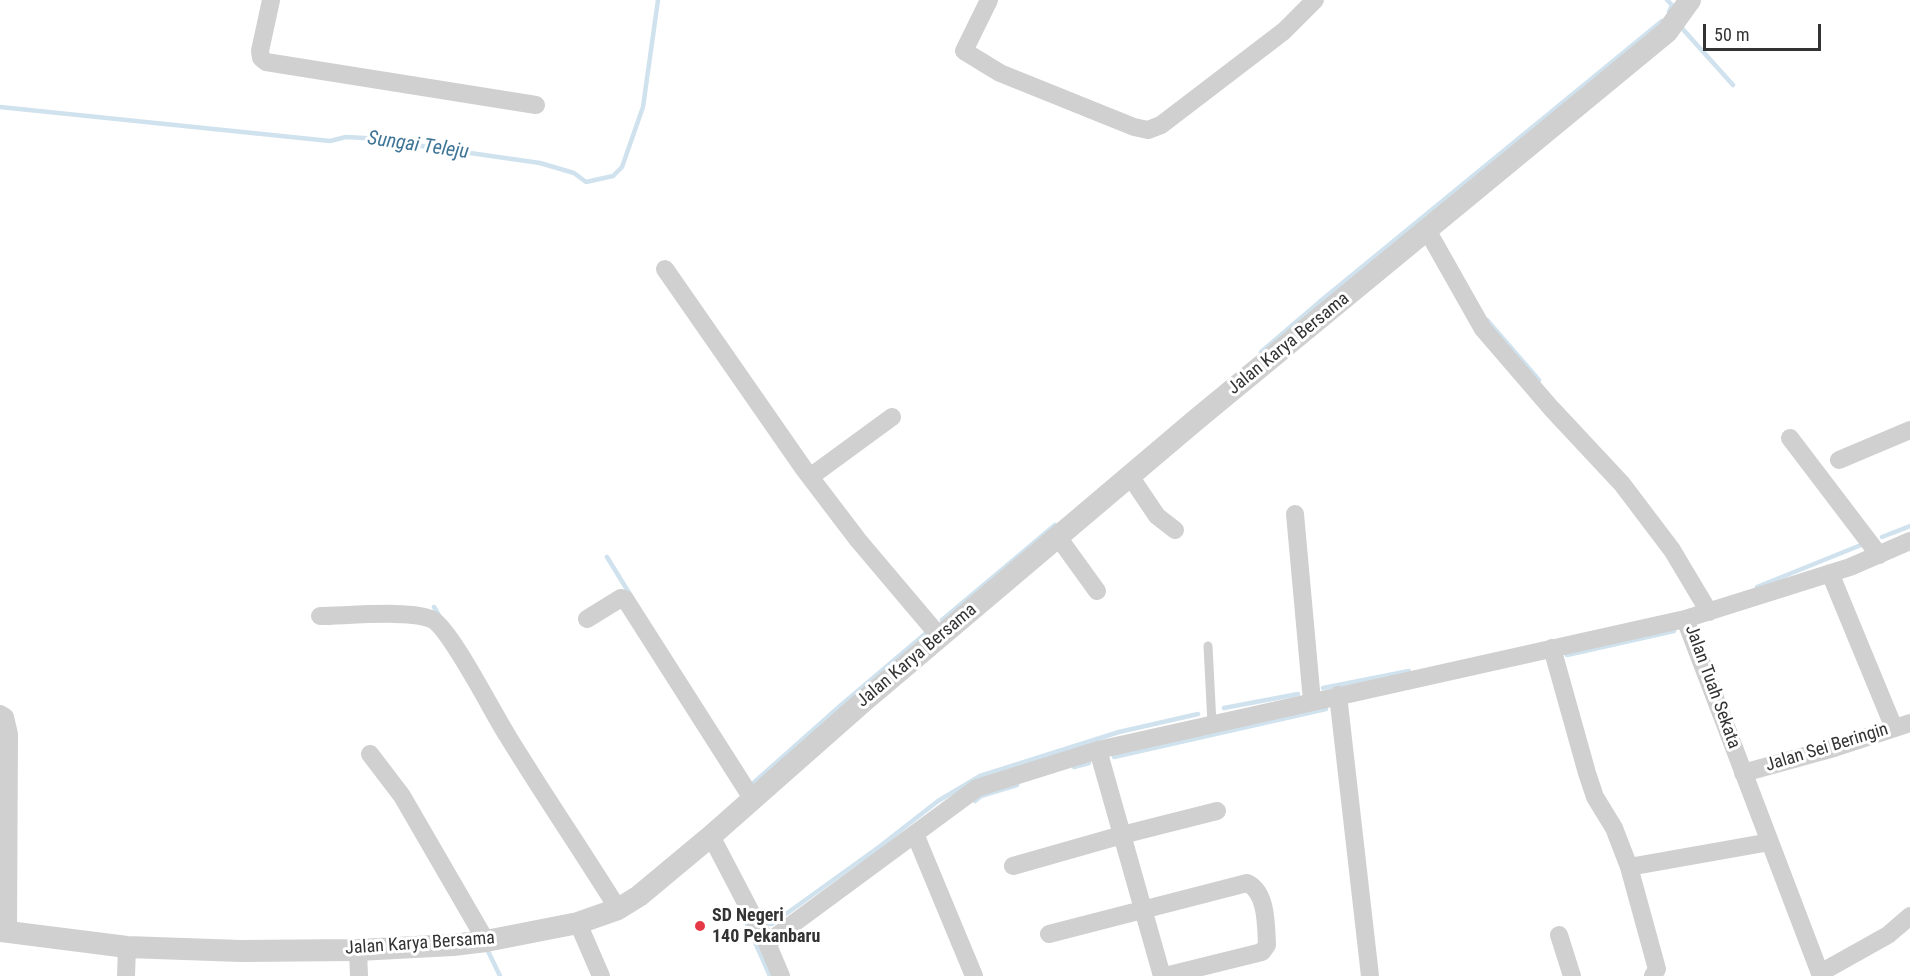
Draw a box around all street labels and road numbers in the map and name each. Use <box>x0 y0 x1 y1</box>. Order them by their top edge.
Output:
street label: Jalan Karya Bersama <box>1224 288 1354 400</box>
street label: Jalan Karya Bersama <box>853 600 981 712</box>
street label: Jalan Tuah Sekata <box>1680 622 1744 752</box>
street label: Jalan Sei Beringin <box>1763 719 1891 777</box>
street label: Jalan Karya Bersama <box>344 928 496 960</box>

